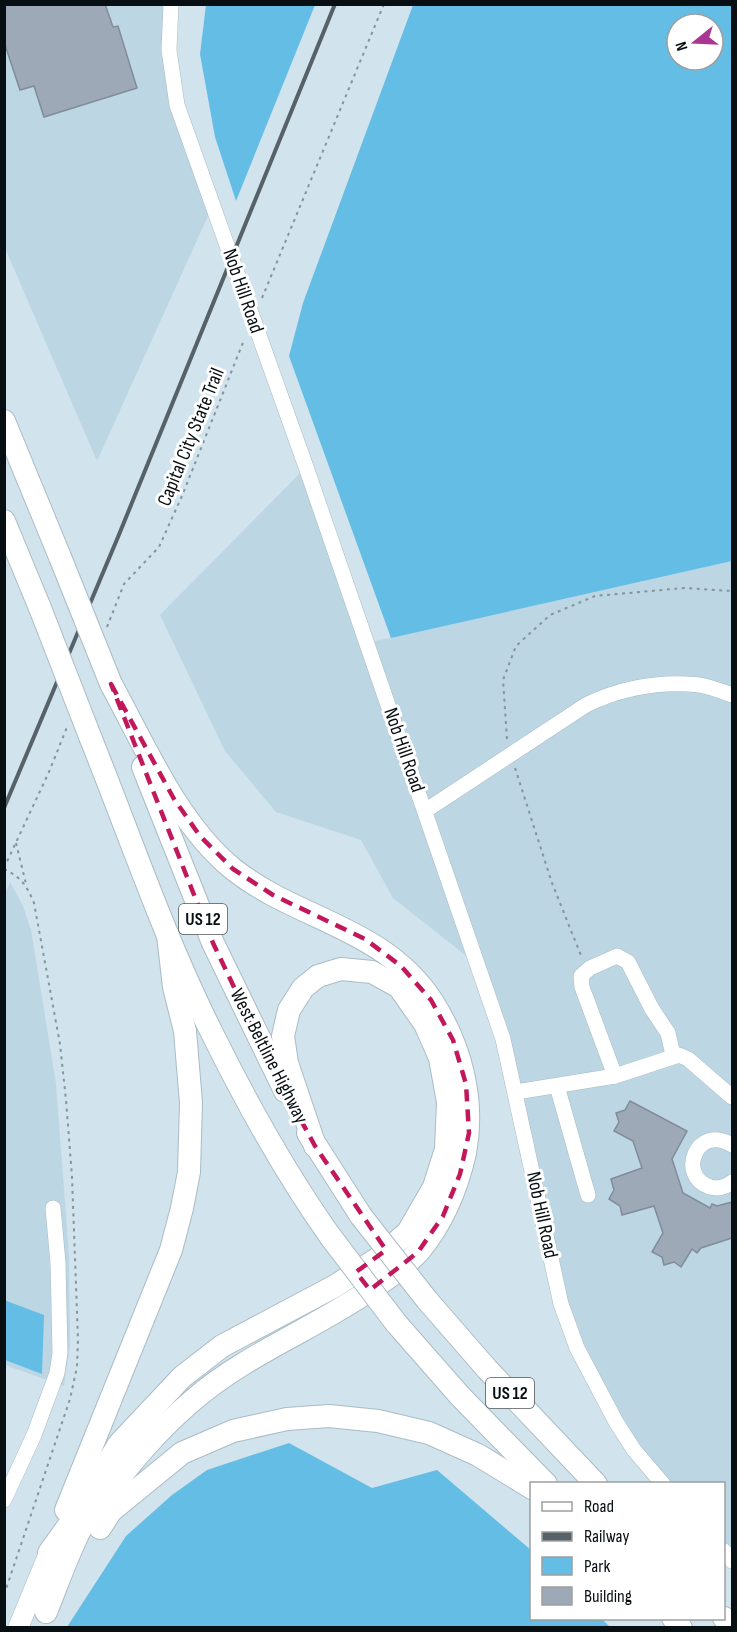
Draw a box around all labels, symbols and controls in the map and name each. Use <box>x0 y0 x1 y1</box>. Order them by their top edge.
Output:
north arrow <box>665 12 725 72</box>
text: N <box>672 39 693 53</box>
street label: Nob Hill Road <box>217 246 269 336</box>
street label: Capital City State Trail <box>152 364 230 510</box>
street label: Nob Hill Road <box>378 705 430 795</box>
road number: US 12 <box>179 904 227 934</box>
street label: West Beltline Highway <box>225 985 313 1128</box>
street label: Nob Hill Road <box>521 1170 563 1260</box>
road number: US 12 <box>486 1378 534 1408</box>
legend <box>530 1482 725 1620</box>
text: Road <box>584 1496 614 1517</box>
text: Railway <box>584 1526 629 1547</box>
text: Park <box>584 1556 610 1577</box>
text: Building <box>584 1586 632 1607</box>

